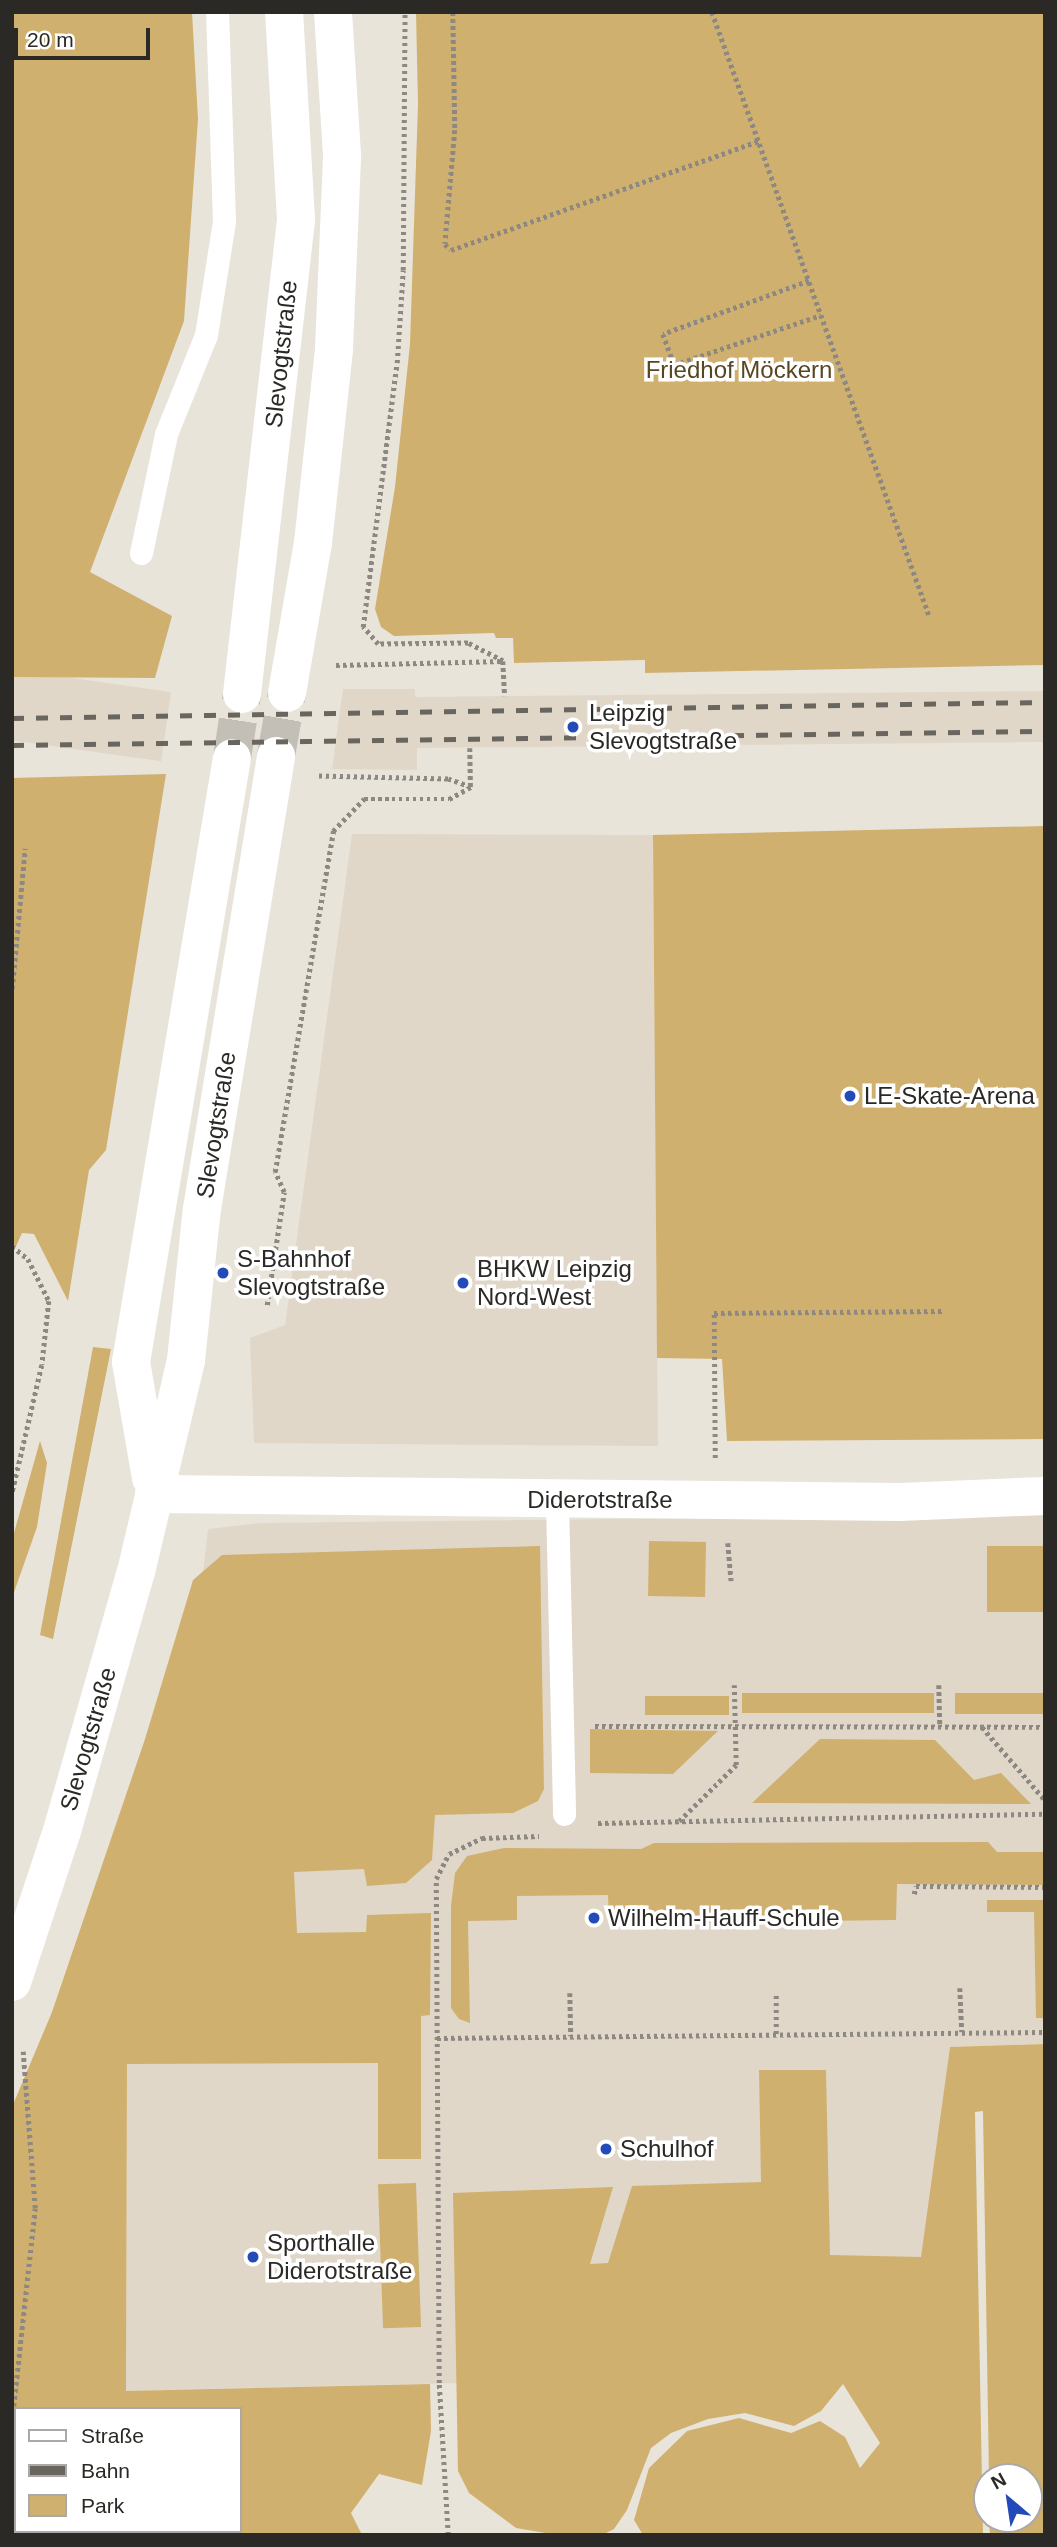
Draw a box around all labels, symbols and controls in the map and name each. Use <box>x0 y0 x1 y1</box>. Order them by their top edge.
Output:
scale bar <box>18 14 154 58</box>
text: 20 m <box>27 28 74 51</box>
street label: Slevogtstraße <box>259 279 303 429</box>
park label: Friedhof Möckern <box>646 356 832 384</box>
place label: Leipzig Slevogtstraße <box>589 699 737 755</box>
marker: Leipzig Slevogtstraße <box>563 717 583 737</box>
street label: Slevogtstraße <box>190 1050 242 1200</box>
place label: LE-Skate-Arena <box>864 1082 1035 1110</box>
marker: LE-Skate-Arena <box>842 1088 858 1104</box>
place label: S-Bahnhof Slevogtstraße <box>237 1245 385 1301</box>
place label: BHKW Leipzig Nord-West <box>477 1255 632 1311</box>
marker: S-Bahnhof Slevogtstraße <box>215 1265 231 1281</box>
marker: BHKW Leipzig Nord-West <box>455 1275 471 1291</box>
street label: Diderotstraße <box>527 1486 673 1514</box>
street label: Slevogtstraße <box>54 1664 122 1814</box>
place label: Wilhelm-Hauff-Schule <box>608 1904 840 1932</box>
marker: Wilhelm-Hauff-Schule <box>586 1910 602 1926</box>
place label: Schulhof <box>620 2135 713 2163</box>
marker: Schulhof <box>598 2141 614 2157</box>
place label: Sporthalle Diderotstraße <box>267 2229 412 2285</box>
marker: Sporthalle Diderotstraße <box>245 2249 261 2265</box>
legend <box>14 2407 242 2533</box>
text: Straße <box>81 2424 144 2447</box>
text: Bahn <box>81 2459 130 2482</box>
north arrow <box>973 2463 1043 2533</box>
text: N <box>987 2468 1010 2493</box>
text: Park <box>81 2494 124 2517</box>

